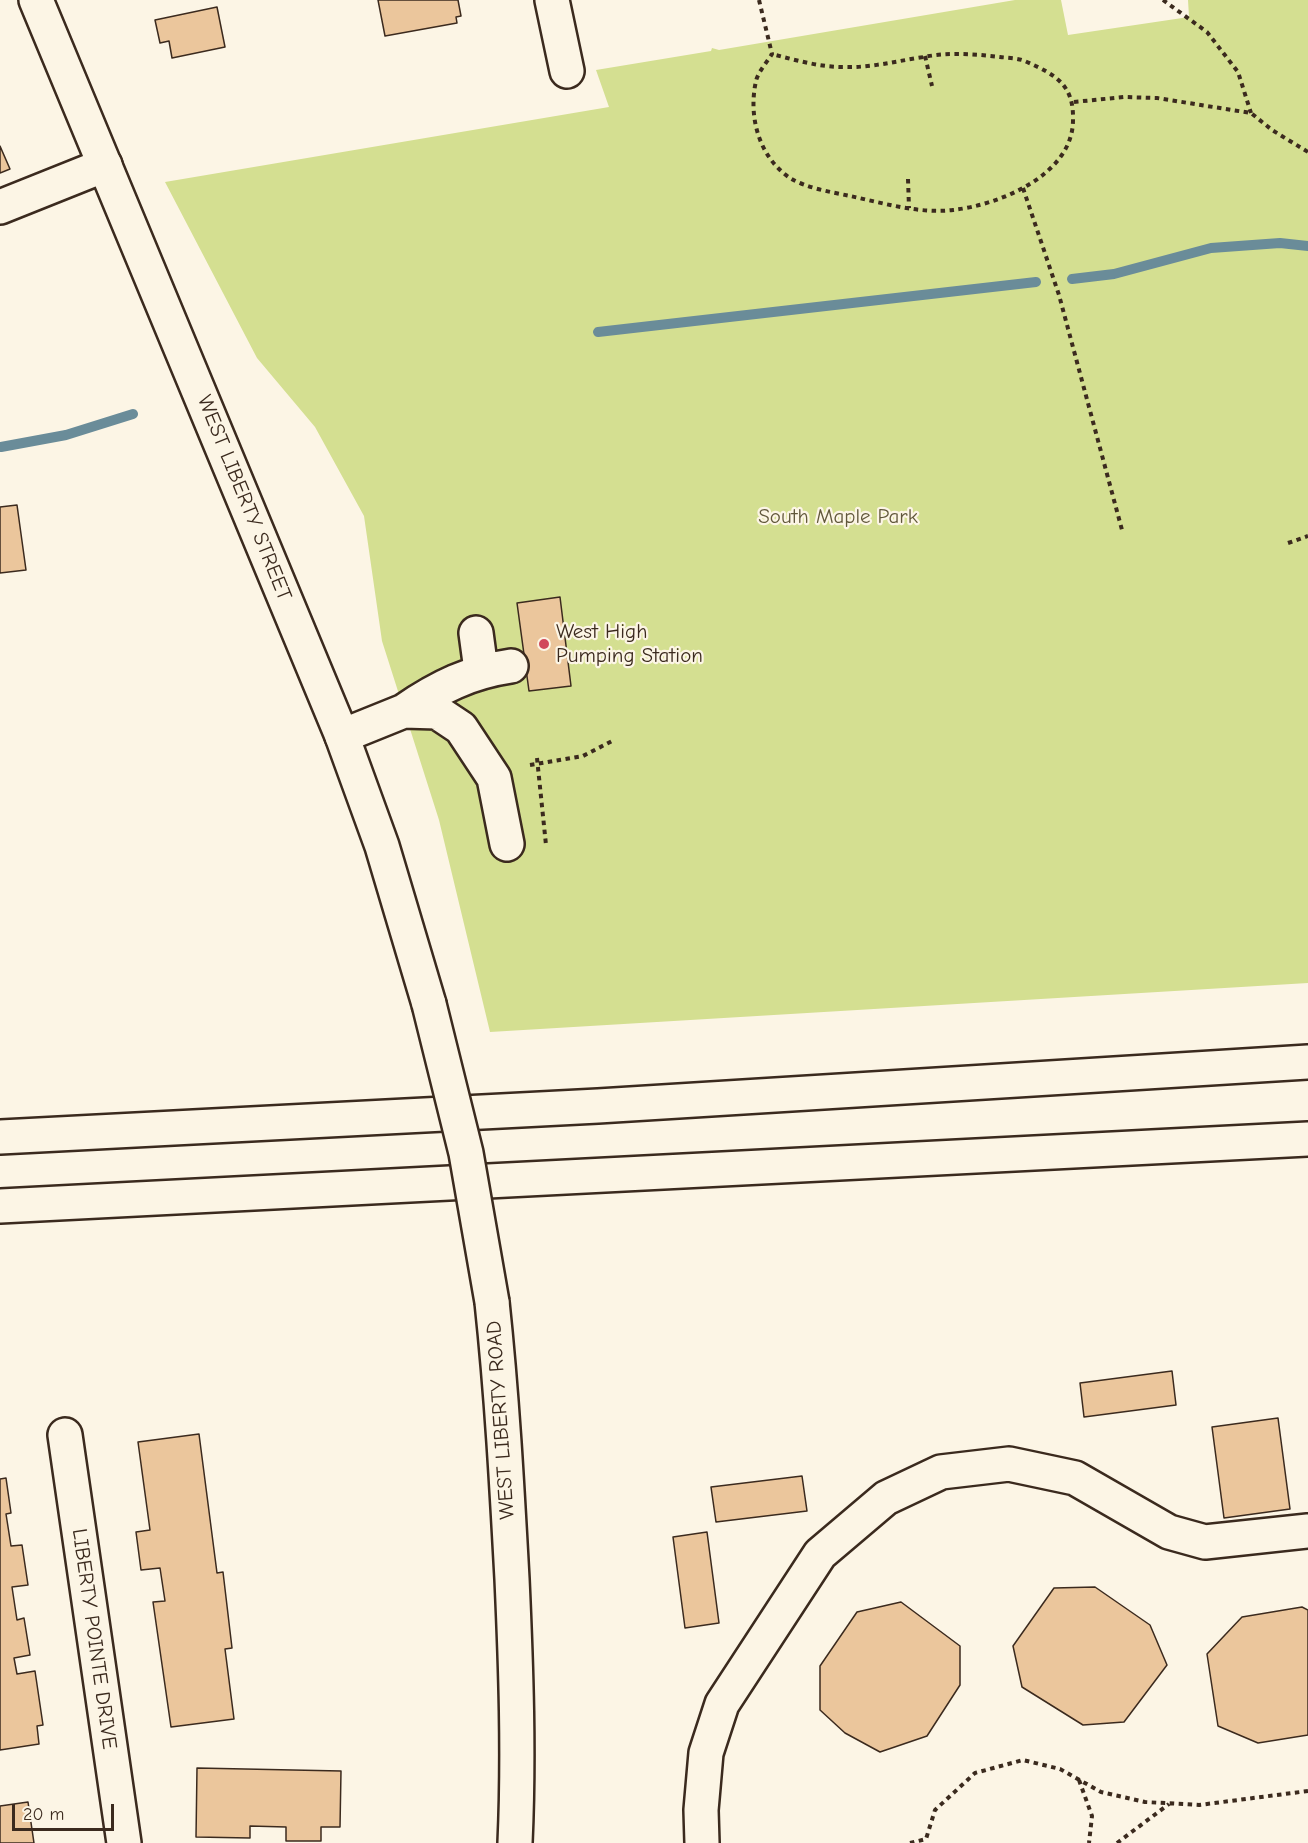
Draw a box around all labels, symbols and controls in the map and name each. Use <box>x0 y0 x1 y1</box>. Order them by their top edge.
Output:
street label: WEST LIBERTY STREET <box>191 392 297 604</box>
park label: South Maple Park <box>758 504 918 530</box>
place label: West High Pumping Station <box>556 619 703 669</box>
marker: West High Pumping Station <box>537 637 551 651</box>
street label: WEST LIBERTY ROAD <box>481 1320 521 1520</box>
street label: LIBERTY POINTE DRIVE <box>66 1527 122 1751</box>
scale bar <box>15 1792 117 1830</box>
text: 20 m <box>23 1804 64 1825</box>

